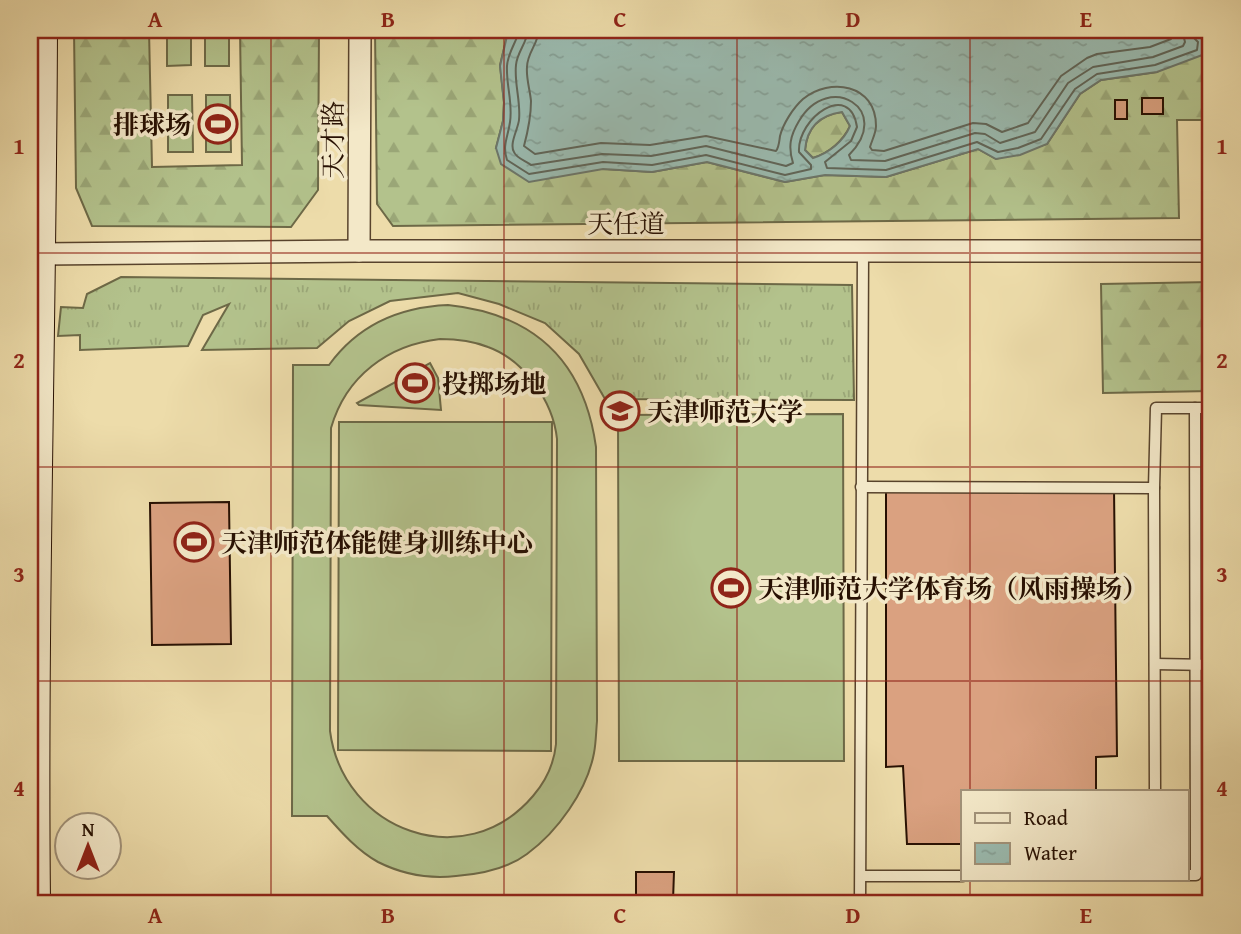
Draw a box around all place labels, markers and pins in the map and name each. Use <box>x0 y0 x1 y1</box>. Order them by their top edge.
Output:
sports icon: 排球场 <box>197 103 239 145</box>
place label: 排球场 <box>113 105 191 144</box>
sports icon: 投掷场地 <box>394 362 436 404</box>
place label: 投掷场地 <box>442 364 546 403</box>
school or university icon: 天津师范大学 <box>599 390 641 432</box>
place label: 天津师范大学 <box>647 392 803 431</box>
sports icon: 天津师范体能健身训练中心 <box>173 521 215 563</box>
place label: 天津师范体能健身训练中心 <box>221 523 533 562</box>
sports icon: 天津师范大学体育场（风雨操场） <box>710 567 752 609</box>
place label: 天津师范大学体育场（风雨操场） <box>758 569 1148 608</box>

